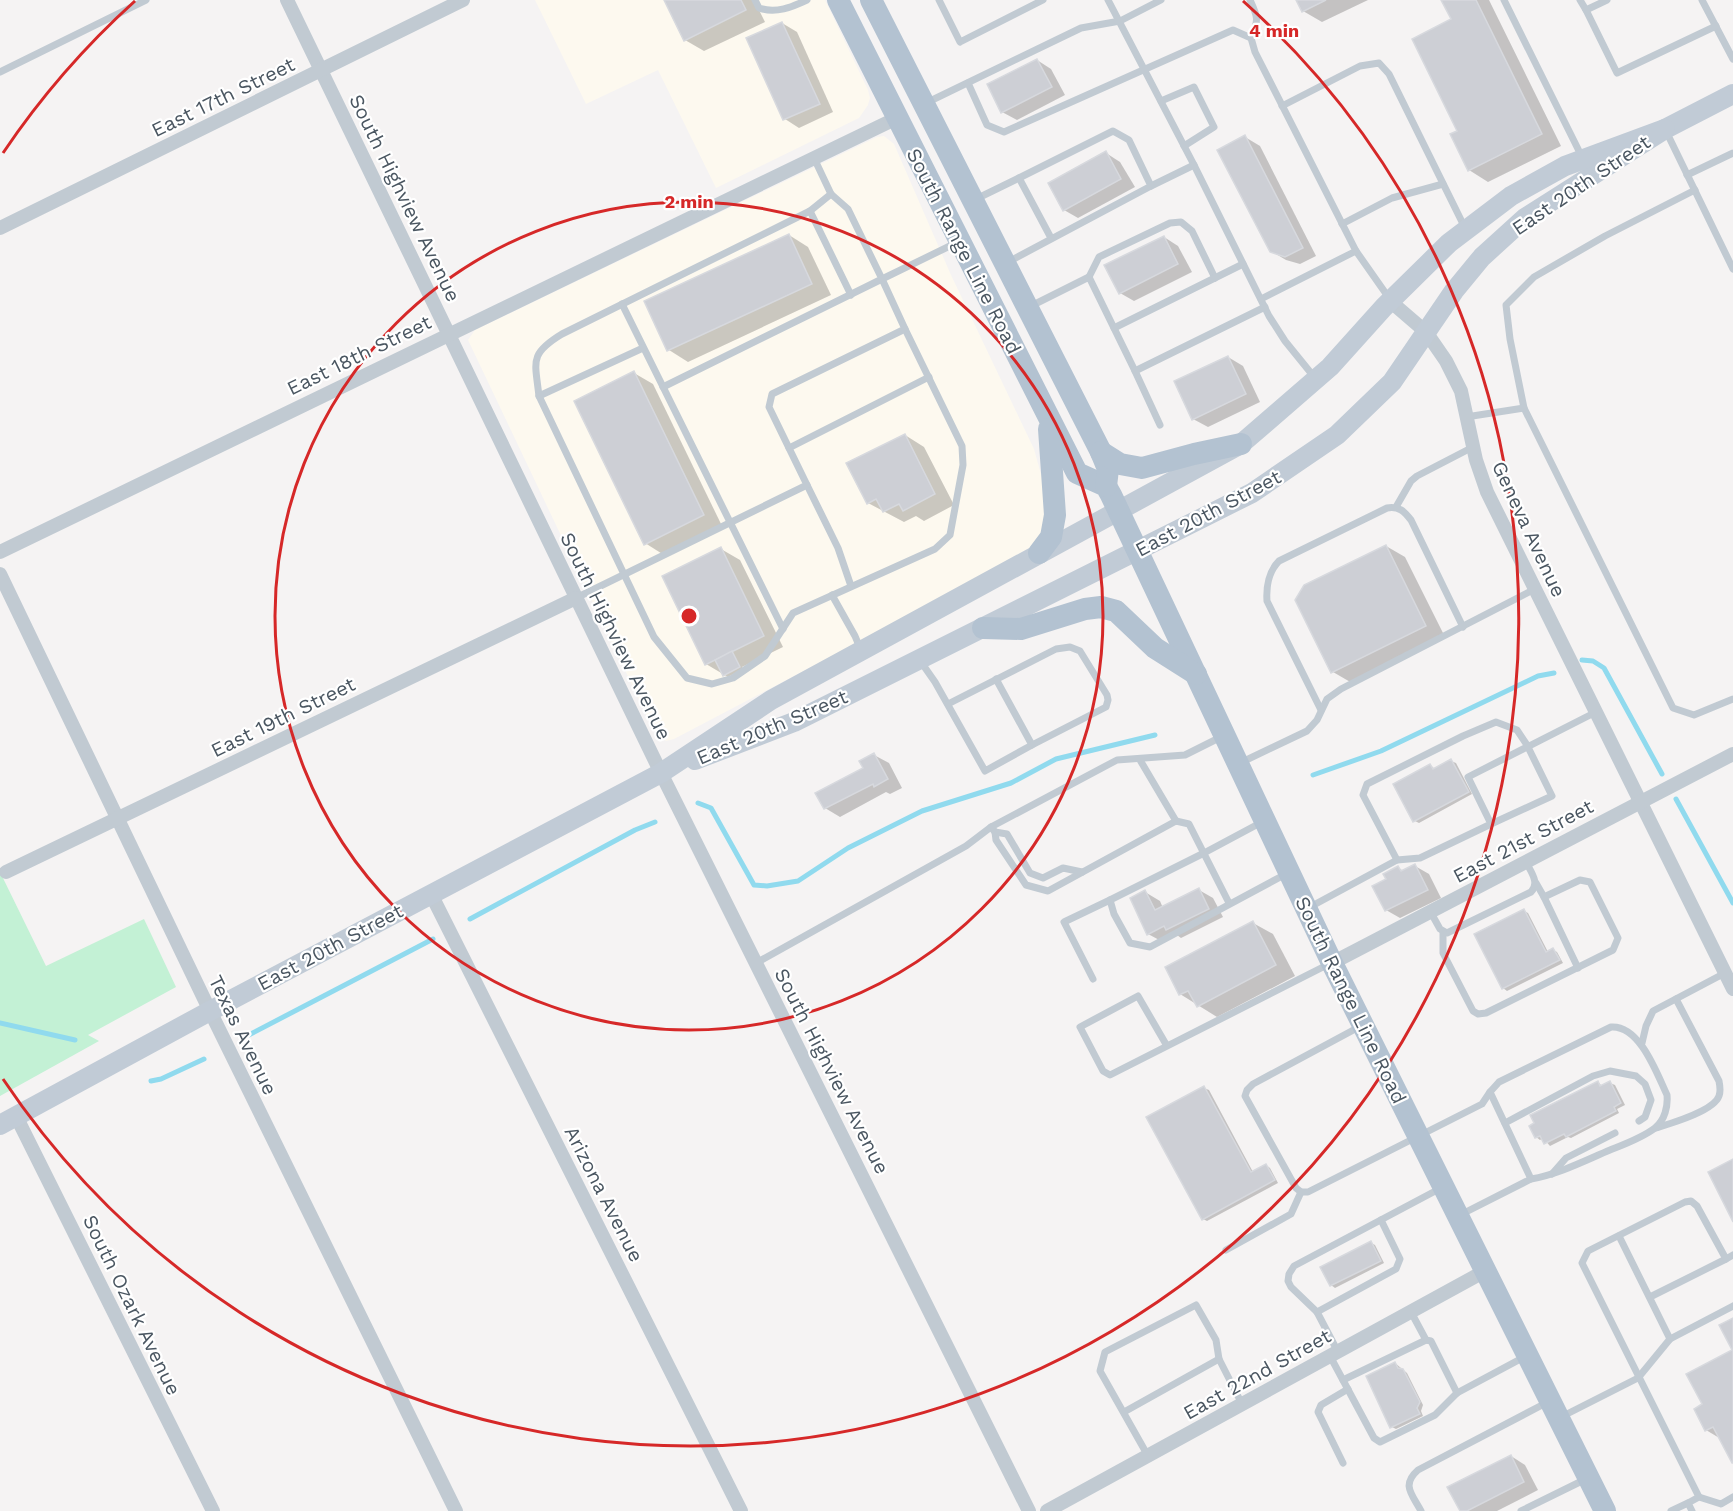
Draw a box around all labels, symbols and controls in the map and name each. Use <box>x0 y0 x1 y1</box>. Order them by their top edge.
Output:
text: 4 min <box>1249 20 1299 41</box>
street label: East 17th Street <box>148 52 299 142</box>
street label: South Highview Avenue <box>344 90 466 306</box>
street label: East 20th Street <box>1507 129 1655 240</box>
street label: South Range Line Road <box>902 144 1026 358</box>
text: 2 min <box>664 191 714 212</box>
street label: East 18th Street <box>283 309 436 400</box>
street label: Geneva Avenue <box>1487 457 1571 601</box>
street label: East 20th Street <box>1131 464 1286 562</box>
street label: South Highview Avenue <box>555 528 677 744</box>
centre of rings <box>679 606 699 626</box>
street label: East 19th Street <box>207 671 360 762</box>
street label: East 20th Street <box>693 684 852 770</box>
street label: East 21st Street <box>1449 794 1598 888</box>
street label: South Range Line Road <box>1290 892 1412 1108</box>
street label: East 20th Street <box>253 898 408 996</box>
street label: South Highview Avenue <box>770 964 894 1178</box>
street label: Texas Avenue <box>204 971 282 1099</box>
street label: Arizona Avenue <box>559 1122 649 1266</box>
street label: South Ozark Avenue <box>78 1211 186 1399</box>
street label: East 22nd Street <box>1179 1323 1336 1425</box>

